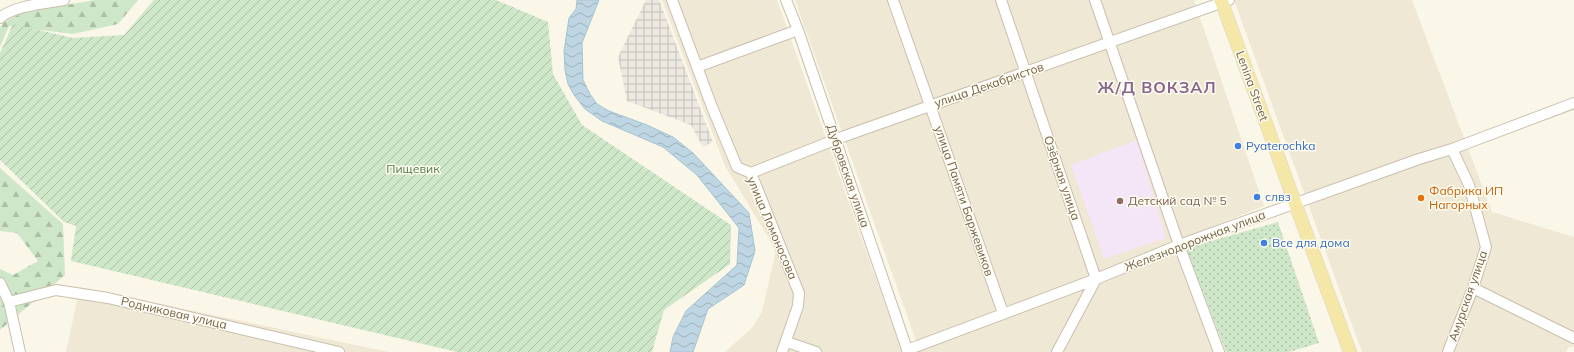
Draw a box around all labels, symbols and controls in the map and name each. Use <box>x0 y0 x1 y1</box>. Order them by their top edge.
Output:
street label: Lenina Street <box>1233 49 1272 123</box>
street label: улица Декабристов <box>932 59 1046 110</box>
district label: Ж/Д ВОКЗАЛ <box>1097 77 1217 97</box>
street label: Дубровская улица <box>824 122 873 230</box>
street label: улица Памяти Баржевиков <box>932 124 997 278</box>
street label: Озёрная улица <box>1041 134 1084 222</box>
place label: Pyaterochka <box>1246 138 1315 153</box>
marker: Pyaterochka <box>1233 141 1243 151</box>
park label: Пищевик <box>386 161 440 176</box>
street label: улица Ломоносова <box>744 174 801 282</box>
place label: Фабрика ИП Нагорных <box>1429 183 1503 212</box>
place label: слвз <box>1265 189 1291 204</box>
marker: слвз <box>1252 192 1262 202</box>
place label: Детский сад № 5 <box>1128 193 1227 208</box>
marker: Фабрика ИП Нагорных <box>1416 193 1426 203</box>
marker: Детский сад № 5 <box>1115 196 1125 206</box>
street label: Железнодорожная улица <box>1122 207 1267 274</box>
place label: Все для дома <box>1272 235 1350 250</box>
marker: Все для дома <box>1259 238 1269 248</box>
street label: Амурская улица <box>1445 248 1490 343</box>
street label: Родниковая улица <box>120 293 229 332</box>

